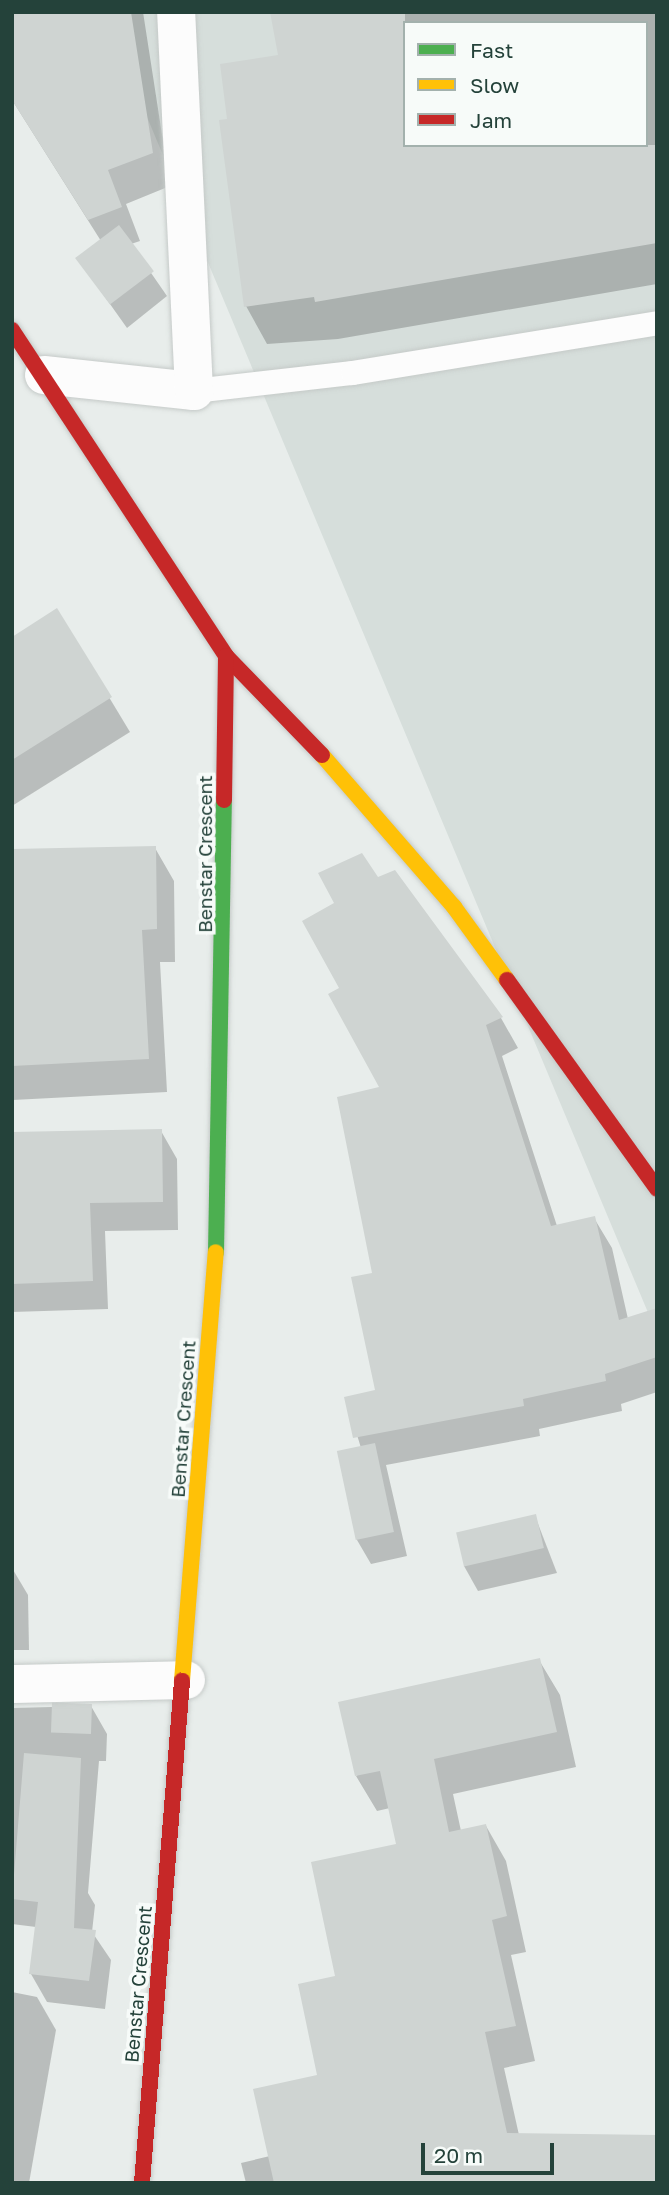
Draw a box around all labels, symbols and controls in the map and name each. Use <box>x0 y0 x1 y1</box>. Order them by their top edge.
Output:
legend <box>403 21 648 147</box>
text: Fast <box>470 37 513 63</box>
text: Slow <box>470 72 519 98</box>
text: Jam <box>470 107 512 133</box>
street label: Benstar Crescent <box>194 775 216 933</box>
street label: Benstar Crescent <box>166 1340 200 1498</box>
street label: Benstar Crescent <box>120 1904 156 2064</box>
scale bar <box>424 2128 557 2172</box>
text: 20 m <box>434 2142 483 2168</box>

